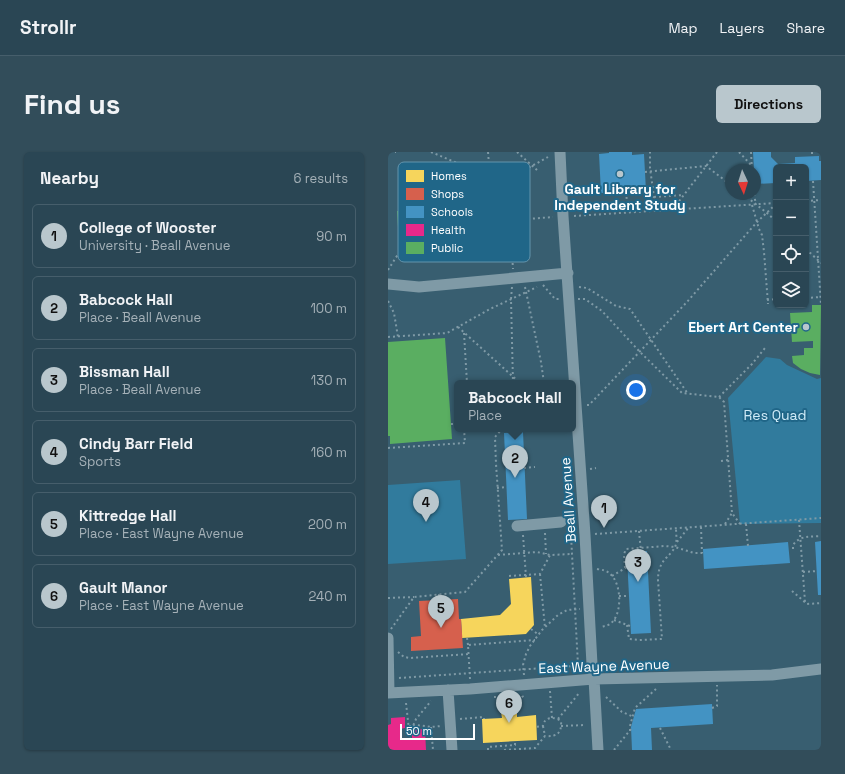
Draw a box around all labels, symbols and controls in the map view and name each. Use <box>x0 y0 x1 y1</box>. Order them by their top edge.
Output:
text: Strollr <box>20 15 77 40</box>
text: Map <box>668 19 698 37</box>
text: Layers <box>720 19 764 37</box>
text: Share <box>786 19 825 37</box>
button: Directions <box>716 85 821 123</box>
text: Find us <box>24 86 121 122</box>
legend <box>398 162 530 262</box>
north arrow <box>725 164 761 200</box>
map controls <box>773 164 809 308</box>
button: + <box>773 164 809 200</box>
text: Nearby <box>40 167 99 189</box>
text: Homes <box>431 169 467 183</box>
marker: Gault Library for Independent Study <box>615 169 625 179</box>
text: 6 results <box>294 170 348 187</box>
place label: Gault Library for Independent Study <box>554 180 686 214</box>
text: Shops <box>431 187 464 201</box>
button: − <box>773 200 809 236</box>
text: Schools <box>431 205 473 219</box>
text: College of Wooster <box>79 218 216 237</box>
text: Health <box>431 223 466 237</box>
text: 1 <box>51 228 57 245</box>
text: 90 m <box>316 228 347 245</box>
button: locate <box>773 236 809 272</box>
text: University · Beall Avenue <box>79 237 230 254</box>
text: Public <box>431 241 463 255</box>
button: layers <box>773 272 809 308</box>
text: Babcock Hall <box>79 290 173 309</box>
text: 2 <box>50 300 58 317</box>
text: 100 m <box>310 300 347 317</box>
text: Place · Beall Avenue <box>79 309 201 326</box>
place label: Ebert Art Center <box>688 318 798 336</box>
marker: Ebert Art Center <box>801 322 811 332</box>
text: Bissman Hall <box>79 362 170 381</box>
text: 3 <box>50 372 58 389</box>
text: 130 m <box>311 372 347 389</box>
popup <box>454 380 576 432</box>
your location <box>626 380 646 400</box>
text: Place · Beall Avenue <box>79 381 201 398</box>
text: Babcock Hall <box>468 388 562 407</box>
park label: Res Quad <box>744 406 806 424</box>
text: Place <box>468 407 502 424</box>
text: Cindy Barr Field <box>79 434 193 453</box>
text: 4 <box>50 444 58 461</box>
text: 160 m <box>311 444 347 461</box>
pin: 2 <box>502 445 528 478</box>
text: Sports <box>79 453 121 470</box>
street label: Beall Avenue <box>556 457 580 543</box>
pin: 4 <box>413 489 439 522</box>
pin: 1 <box>591 495 617 528</box>
text: Kittredge Hall <box>79 506 177 525</box>
text: 5 <box>50 516 58 533</box>
text: 200 m <box>308 516 347 533</box>
text: Place · East Wayne Avenue <box>79 525 244 542</box>
pin: 3 <box>625 549 651 582</box>
text: Gault Manor <box>79 578 168 597</box>
text: 6 <box>50 588 58 605</box>
text: 240 m <box>309 588 347 605</box>
pin: 5 <box>428 595 454 628</box>
text: Place · East Wayne Avenue <box>79 597 244 614</box>
street label: East Wayne Avenue <box>538 655 670 677</box>
pin: 6 <box>496 690 522 723</box>
scale bar <box>400 722 475 741</box>
text: 50 m <box>406 724 432 738</box>

